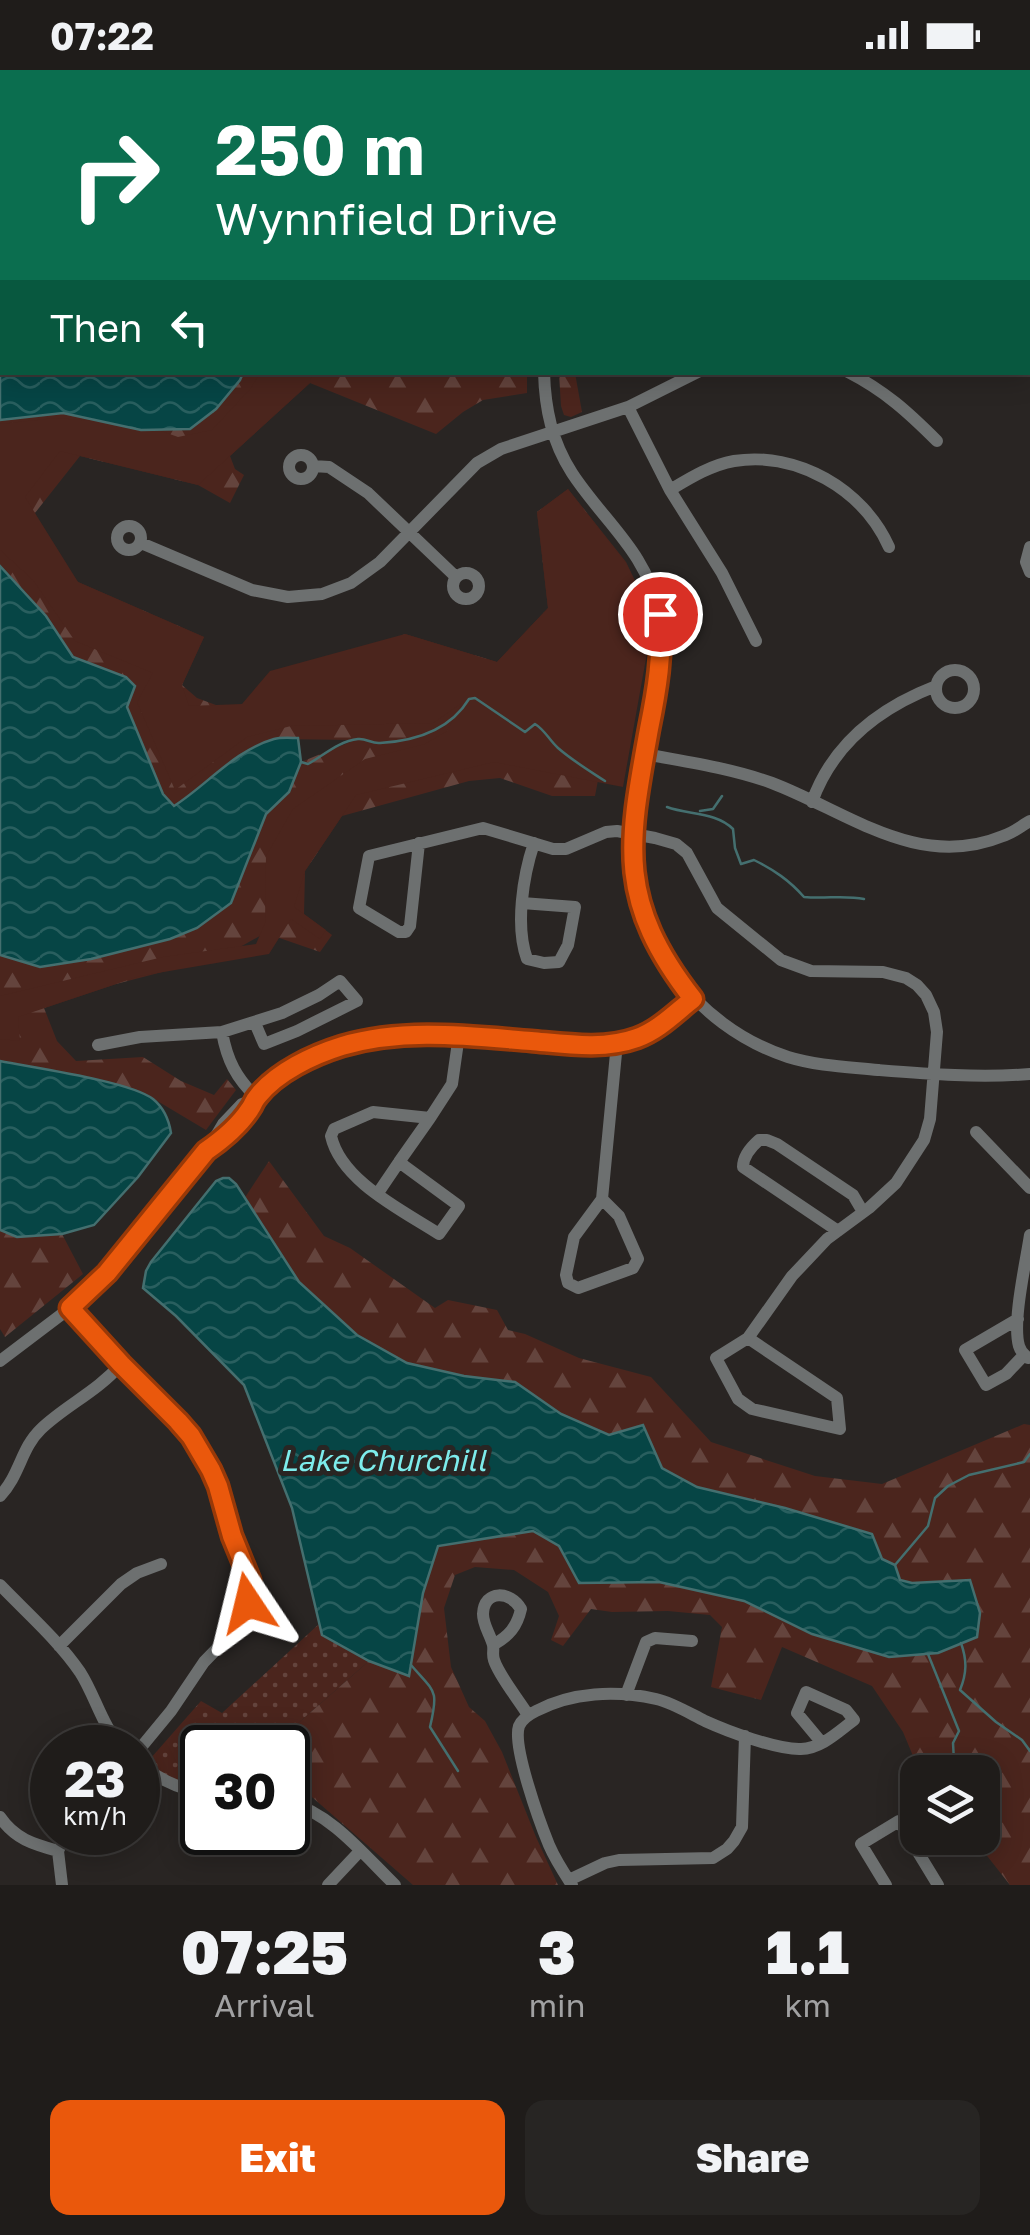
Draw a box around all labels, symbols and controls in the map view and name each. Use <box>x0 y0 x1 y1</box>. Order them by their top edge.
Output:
text: 07:22 <box>50 13 154 58</box>
text: 250 m <box>215 106 425 190</box>
icon: right <box>50 110 180 240</box>
text: Wynnfield Drive <box>215 191 558 245</box>
icon: left <box>162 300 217 355</box>
text: Then <box>50 305 142 350</box>
pin <box>618 572 703 657</box>
icon: arrive <box>633 587 688 642</box>
water label: Lake Churchill <box>280 1442 487 1478</box>
position arrow <box>196 1551 300 1655</box>
speed limit sign: 30 <box>180 1725 310 1855</box>
text: 23 <box>64 1748 125 1808</box>
map controls <box>900 1755 1000 1855</box>
button: layers <box>900 1755 1000 1855</box>
text: km/h <box>63 1800 127 1831</box>
text: 07:25 <box>181 1915 348 1987</box>
text: 3 <box>538 1915 576 1987</box>
text: 1.1 <box>766 1915 849 1987</box>
text: Arrival <box>214 1986 315 2024</box>
text: min <box>529 1986 585 2024</box>
text: km <box>784 1986 831 2024</box>
button: Exit <box>50 2100 505 2215</box>
button: Share <box>525 2100 980 2215</box>

